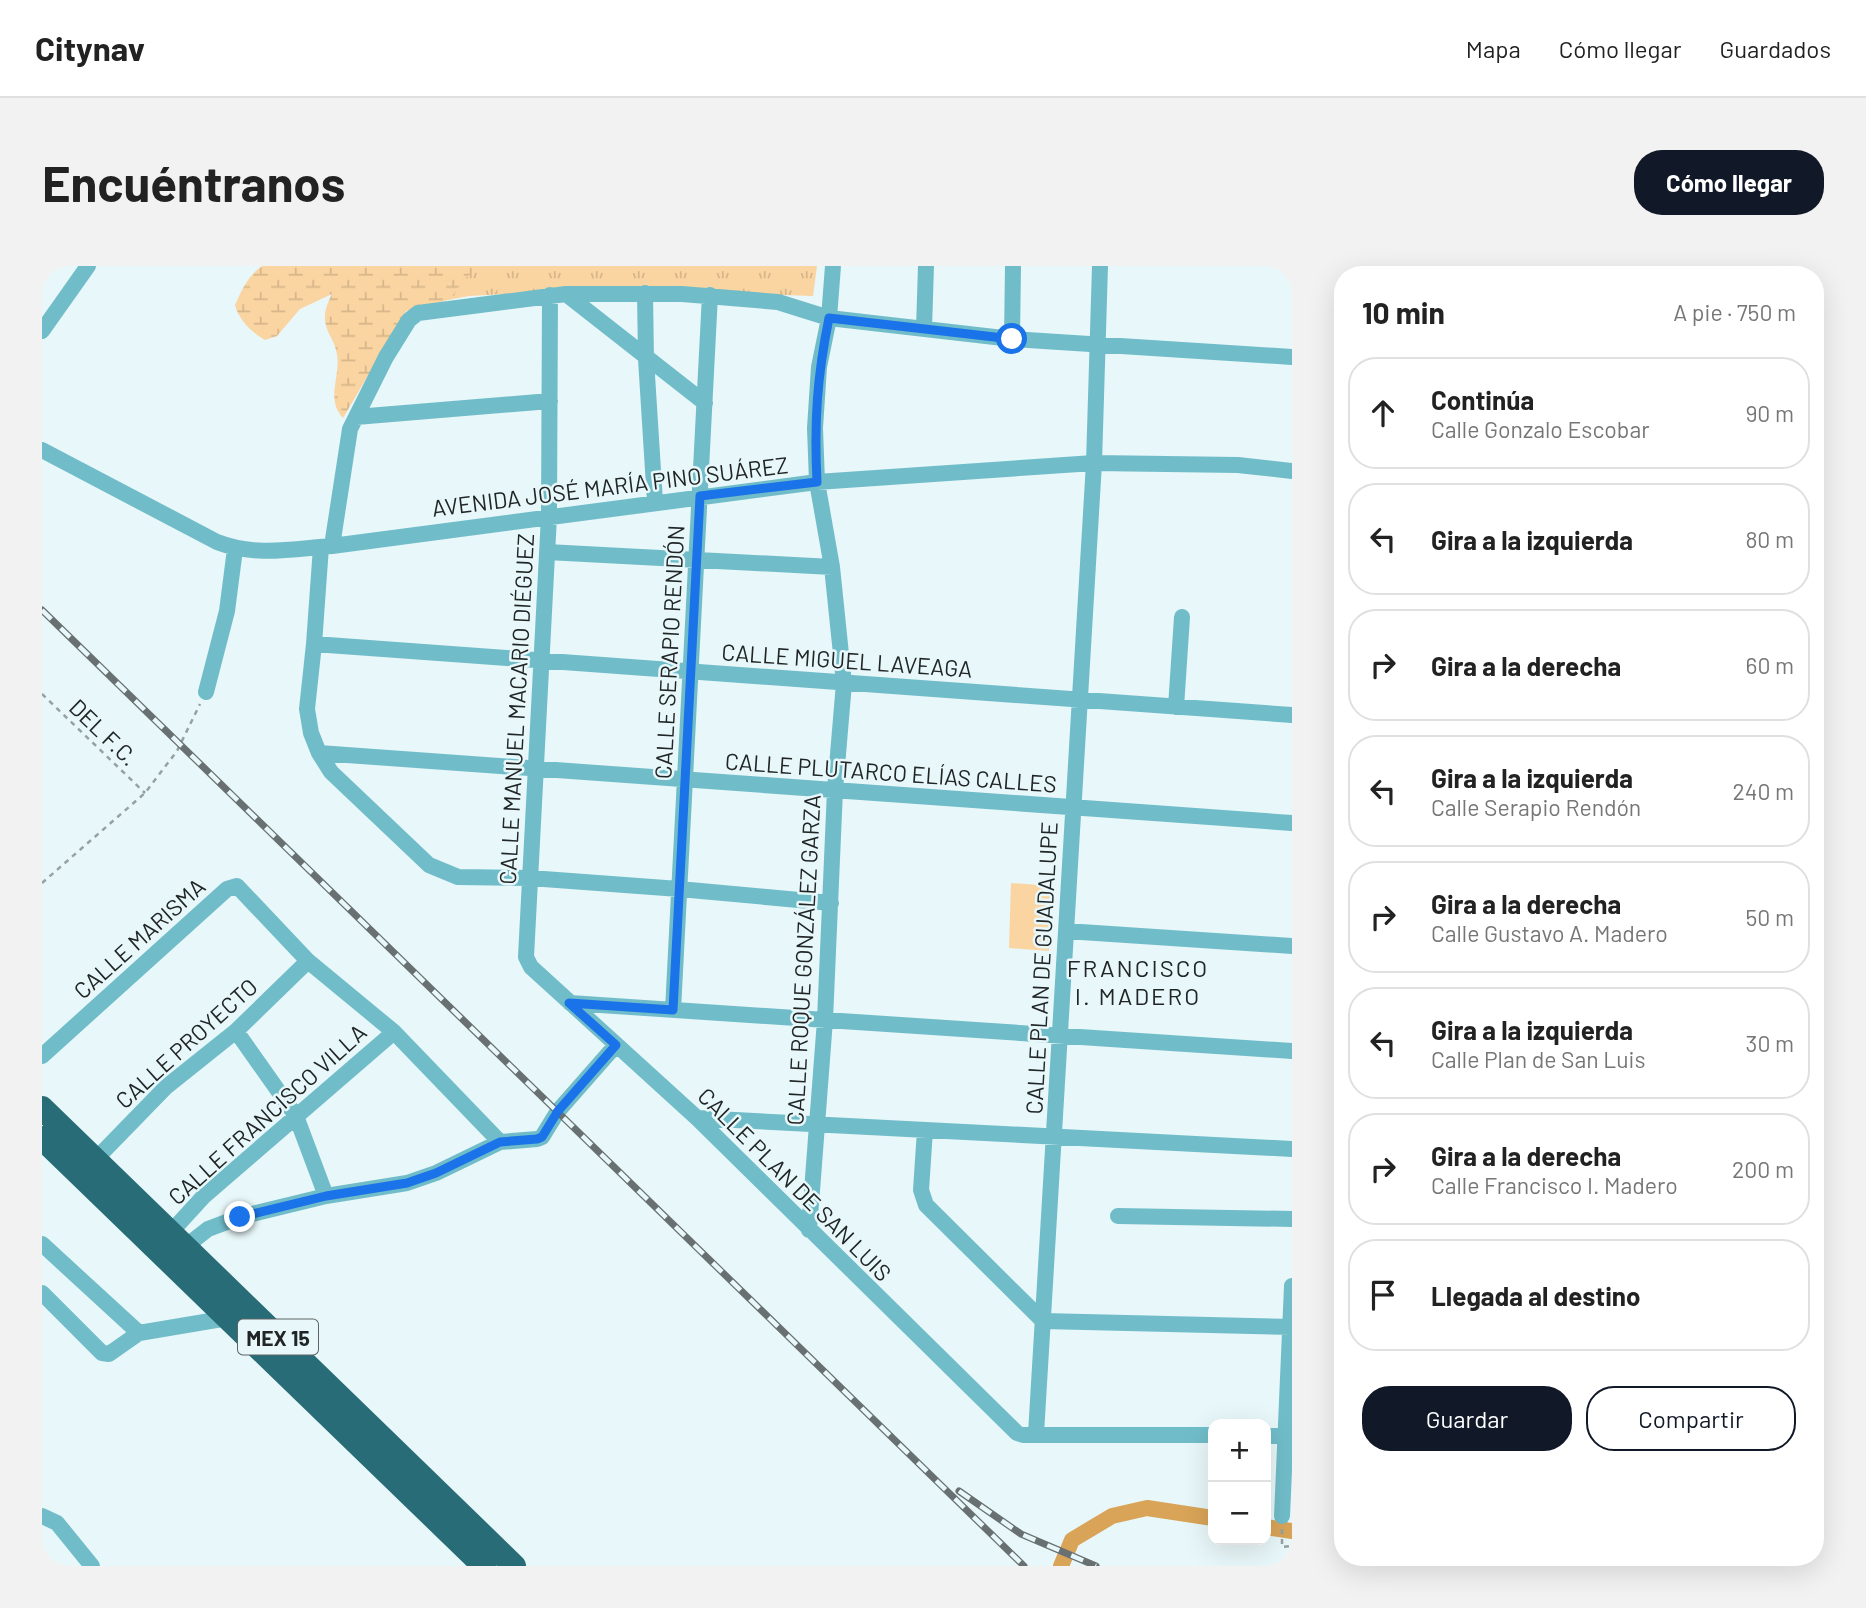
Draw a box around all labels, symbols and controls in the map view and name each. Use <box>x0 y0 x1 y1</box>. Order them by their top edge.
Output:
text: Citynav <box>35 28 145 68</box>
text: Mapa <box>1466 34 1521 63</box>
text: Cómo llegar <box>1559 34 1681 63</box>
text: Guardados <box>1719 34 1831 63</box>
button: Cómo llegar <box>1634 150 1824 215</box>
text: Encuéntranos <box>42 153 345 212</box>
text: 10 min <box>1362 294 1445 330</box>
text: A pie · 750 m <box>1673 298 1796 326</box>
route start <box>996 323 1027 354</box>
text: Continúa <box>1431 384 1534 415</box>
icon: ahead <box>1364 394 1402 432</box>
text: 90 m <box>1745 399 1794 427</box>
text: Calle Gonzalo Escobar <box>1431 415 1650 443</box>
street label: AVENIDA JOSÉ MARÍA PINO SUÁREZ <box>430 450 790 522</box>
icon: left <box>1364 520 1402 558</box>
street label: CALLE SERAPIO RENDÓN <box>648 524 690 780</box>
text: Gira a la izquierda <box>1431 524 1633 555</box>
text: 80 m <box>1745 525 1794 553</box>
street label: CALLE MANUEL MACARIO DIÉGUEZ <box>493 533 539 885</box>
street label: CALLE MIGUEL LAVEAGA <box>721 637 973 683</box>
icon: right <box>1364 646 1402 684</box>
text: Gira a la derecha <box>1431 650 1621 681</box>
text: 60 m <box>1746 651 1794 679</box>
street label: DEL F.C. <box>64 693 144 771</box>
street label: CALLE PLUTARCO ELÍAS CALLES <box>724 746 1058 798</box>
text: Gira a la izquierda <box>1431 762 1633 793</box>
icon: left <box>1364 772 1402 810</box>
text: 240 m <box>1732 777 1794 805</box>
text: Calle Serapio Rendón <box>1431 793 1641 821</box>
street label: CALLE ROQUE GONZÁLEZ GARZA <box>780 794 826 1126</box>
street label: CALLE PLAN DE GUADALUPE <box>1019 821 1063 1115</box>
street label: CALLE MARISMA <box>68 872 210 1004</box>
text: Gira a la derecha <box>1431 888 1621 919</box>
icon: right <box>1364 898 1402 936</box>
text: 50 m <box>1746 903 1794 931</box>
text: Calle Gustavo A. Madero <box>1431 919 1668 947</box>
district label: FRANCISCO I. MADERO <box>1067 953 1209 1010</box>
street label: CALLE PROYECTO <box>109 972 263 1114</box>
text: Gira a la izquierda <box>1431 1014 1633 1045</box>
street label: CALLE FRANCISCO VILLA <box>162 1018 372 1210</box>
icon: left <box>1364 1024 1402 1062</box>
text: 30 m <box>1746 1029 1794 1057</box>
text: Calle Plan de San Luis <box>1431 1045 1646 1073</box>
street label: CALLE PLAN DE SAN LUIS <box>692 1081 898 1287</box>
text: Gira a la derecha <box>1431 1140 1621 1171</box>
icon: right <box>1364 1150 1402 1188</box>
text: 200 m <box>1732 1155 1794 1183</box>
text: Calle Francisco I. Madero <box>1431 1171 1678 1199</box>
route end <box>224 1201 255 1232</box>
icon: arrive <box>1364 1276 1402 1314</box>
text: Llegada al destino <box>1431 1280 1640 1311</box>
road number: MEX 15 <box>238 1320 318 1354</box>
button: Guardar <box>1362 1386 1572 1451</box>
button: Compartir <box>1586 1386 1796 1451</box>
map controls <box>1208 1419 1271 1545</box>
button: + <box>1208 1419 1271 1482</box>
button: − <box>1208 1482 1271 1545</box>

